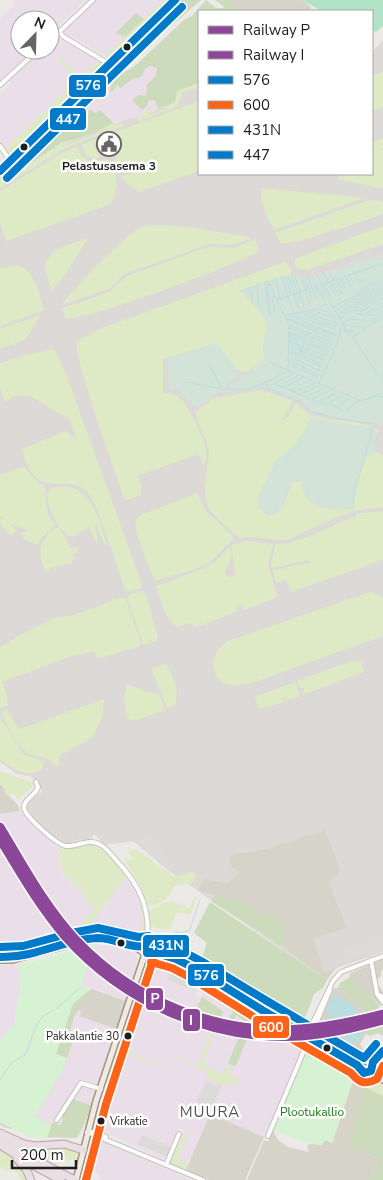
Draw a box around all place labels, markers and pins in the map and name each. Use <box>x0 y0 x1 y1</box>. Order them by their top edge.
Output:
unlabelled marker <box>122 42 132 52</box>
public building icon: Pelastusasema 3 <box>96 131 122 157</box>
unlabelled marker <box>19 142 29 152</box>
place label: Pelastusasema 3 <box>62 158 156 174</box>
unlabelled marker <box>116 938 126 948</box>
place label: Pakkalantie 30 <box>46 1029 119 1044</box>
marker: Pakkalantie 30 <box>123 1031 133 1041</box>
unlabelled marker <box>322 1043 332 1053</box>
place label: Virkatie <box>109 1114 148 1129</box>
marker: Virkatie <box>96 1116 106 1126</box>

